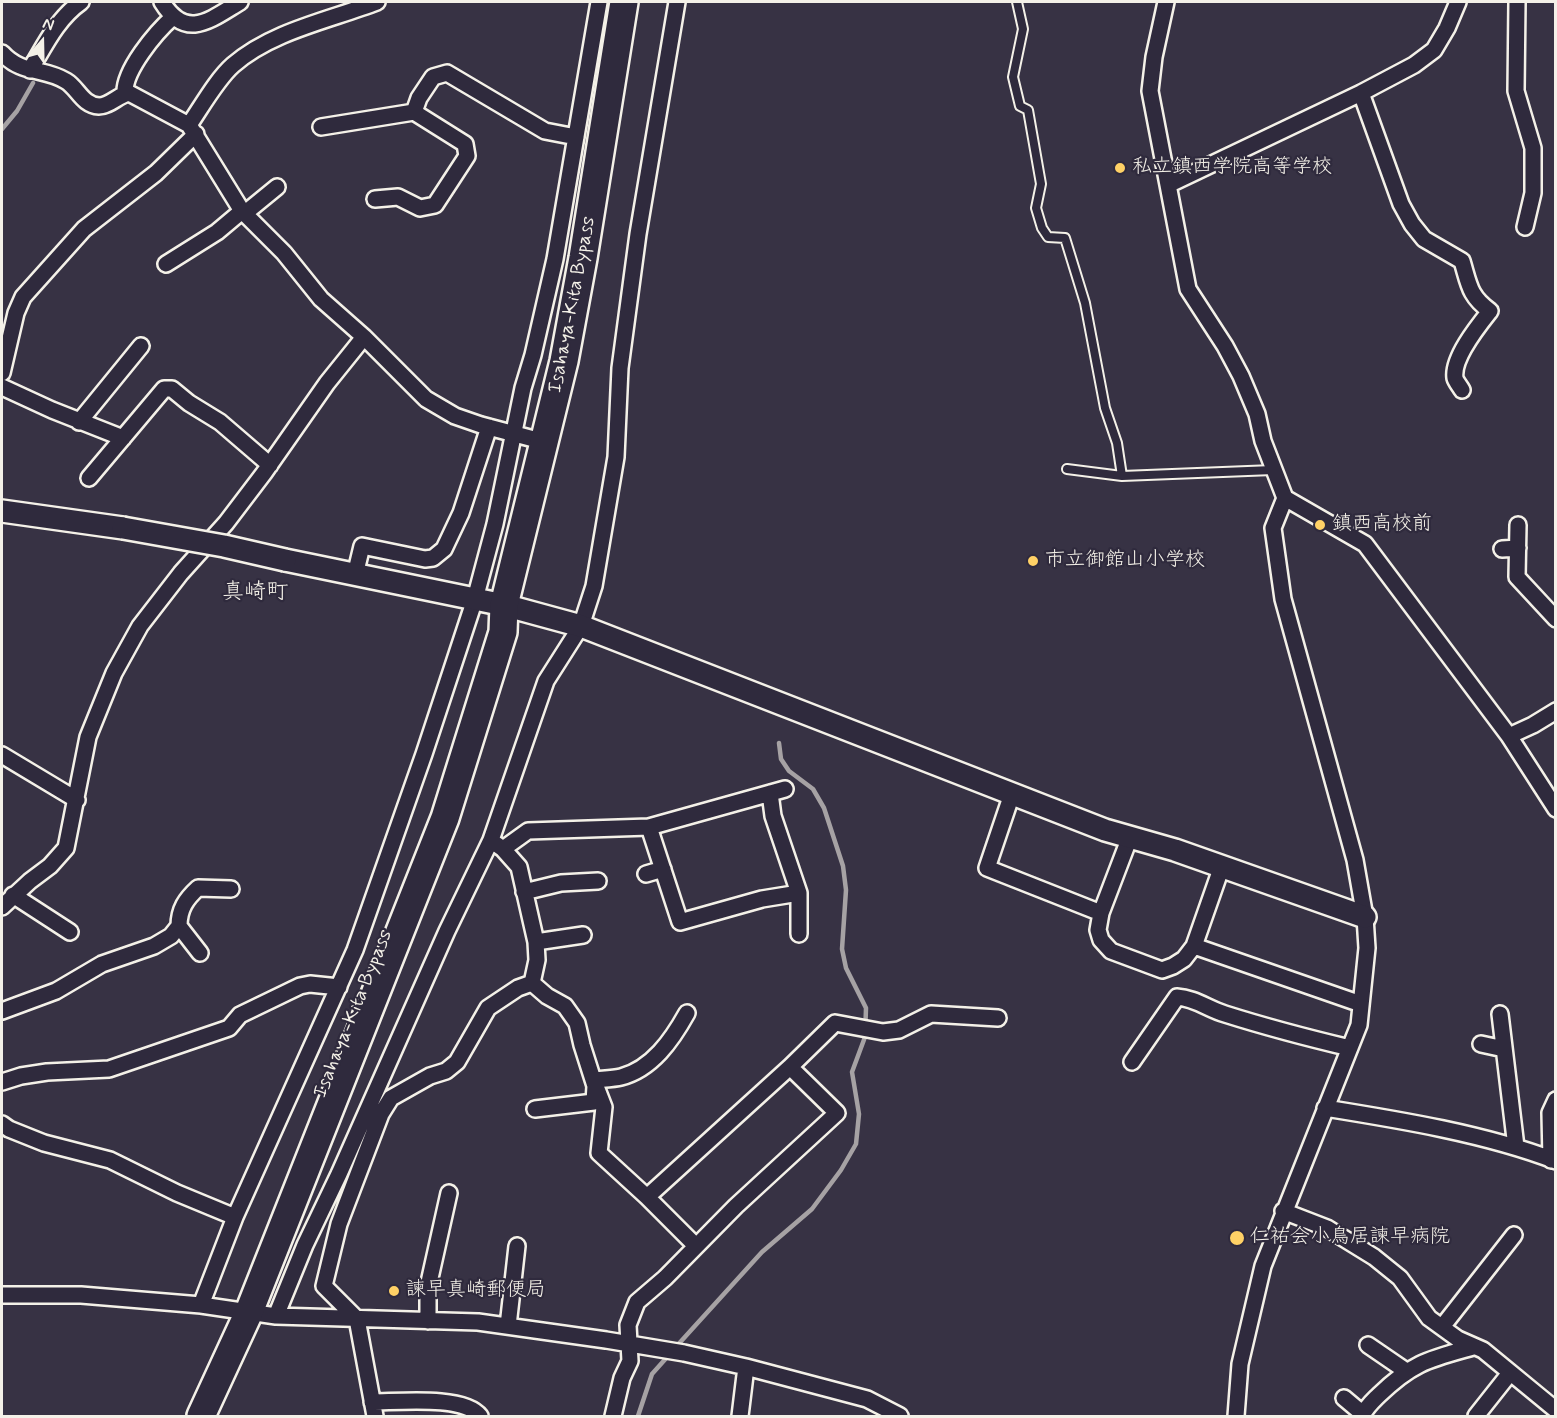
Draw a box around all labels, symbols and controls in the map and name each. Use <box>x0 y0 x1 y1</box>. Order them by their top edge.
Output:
north arrow <box>12 12 72 72</box>
text: N <box>40 13 57 36</box>
place label: 私立鎮西学院高等学校 <box>1132 156 1332 180</box>
marker: 私立鎮西学院高等学校 <box>1113 161 1127 175</box>
street label: Isahaya-Kita Bypass <box>544 215 602 395</box>
place label: 鎮西高校前 <box>1332 513 1432 537</box>
marker: 鎮西高校前 <box>1313 518 1327 532</box>
place label: 市立御館山小学校 <box>1045 549 1205 573</box>
marker: 市立御館山小学校 <box>1026 554 1040 568</box>
district label: 真崎町 <box>222 580 288 606</box>
street label: Isahaya-Kita Bypass <box>309 926 399 1102</box>
place label: 仁祐会小鳥居諫早病院 <box>1250 1226 1450 1250</box>
marker: 仁祐会小鳥居諫早病院 <box>1228 1229 1246 1247</box>
place label: 諫早真崎郵便局 <box>406 1279 546 1303</box>
marker: 諫早真崎郵便局 <box>387 1284 401 1298</box>

